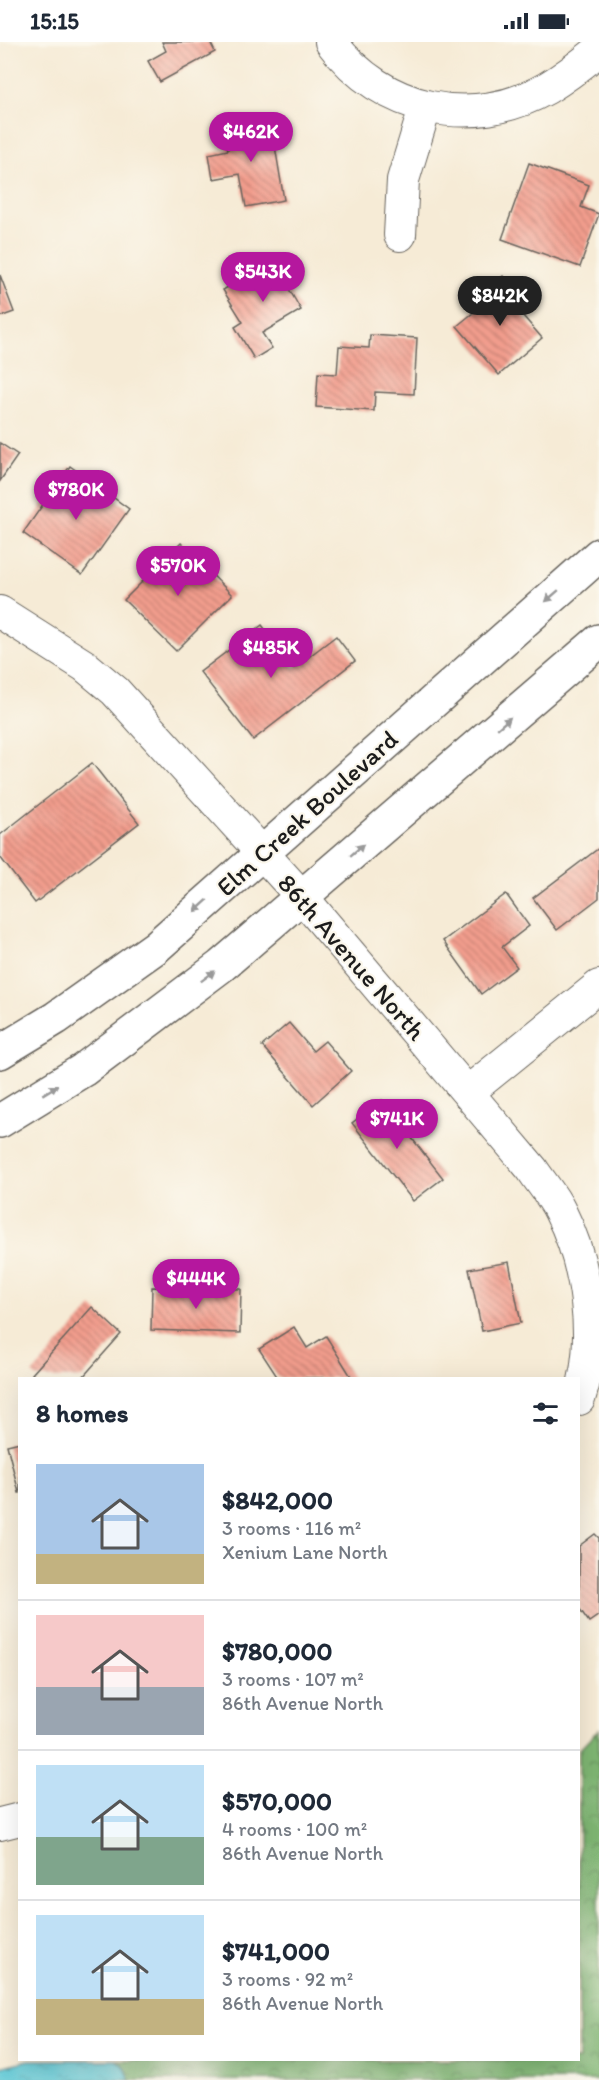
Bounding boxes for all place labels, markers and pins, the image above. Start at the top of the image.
pin: $462K [209,112,293,163]
pin: $543K [221,252,305,303]
pin: $842K [458,276,542,327]
pin: $780K [34,470,118,521]
pin: $570K [136,546,220,597]
pin: $485K [229,628,313,679]
pin: $741K [355,1099,439,1150]
pin: $444K [154,1259,238,1310]

